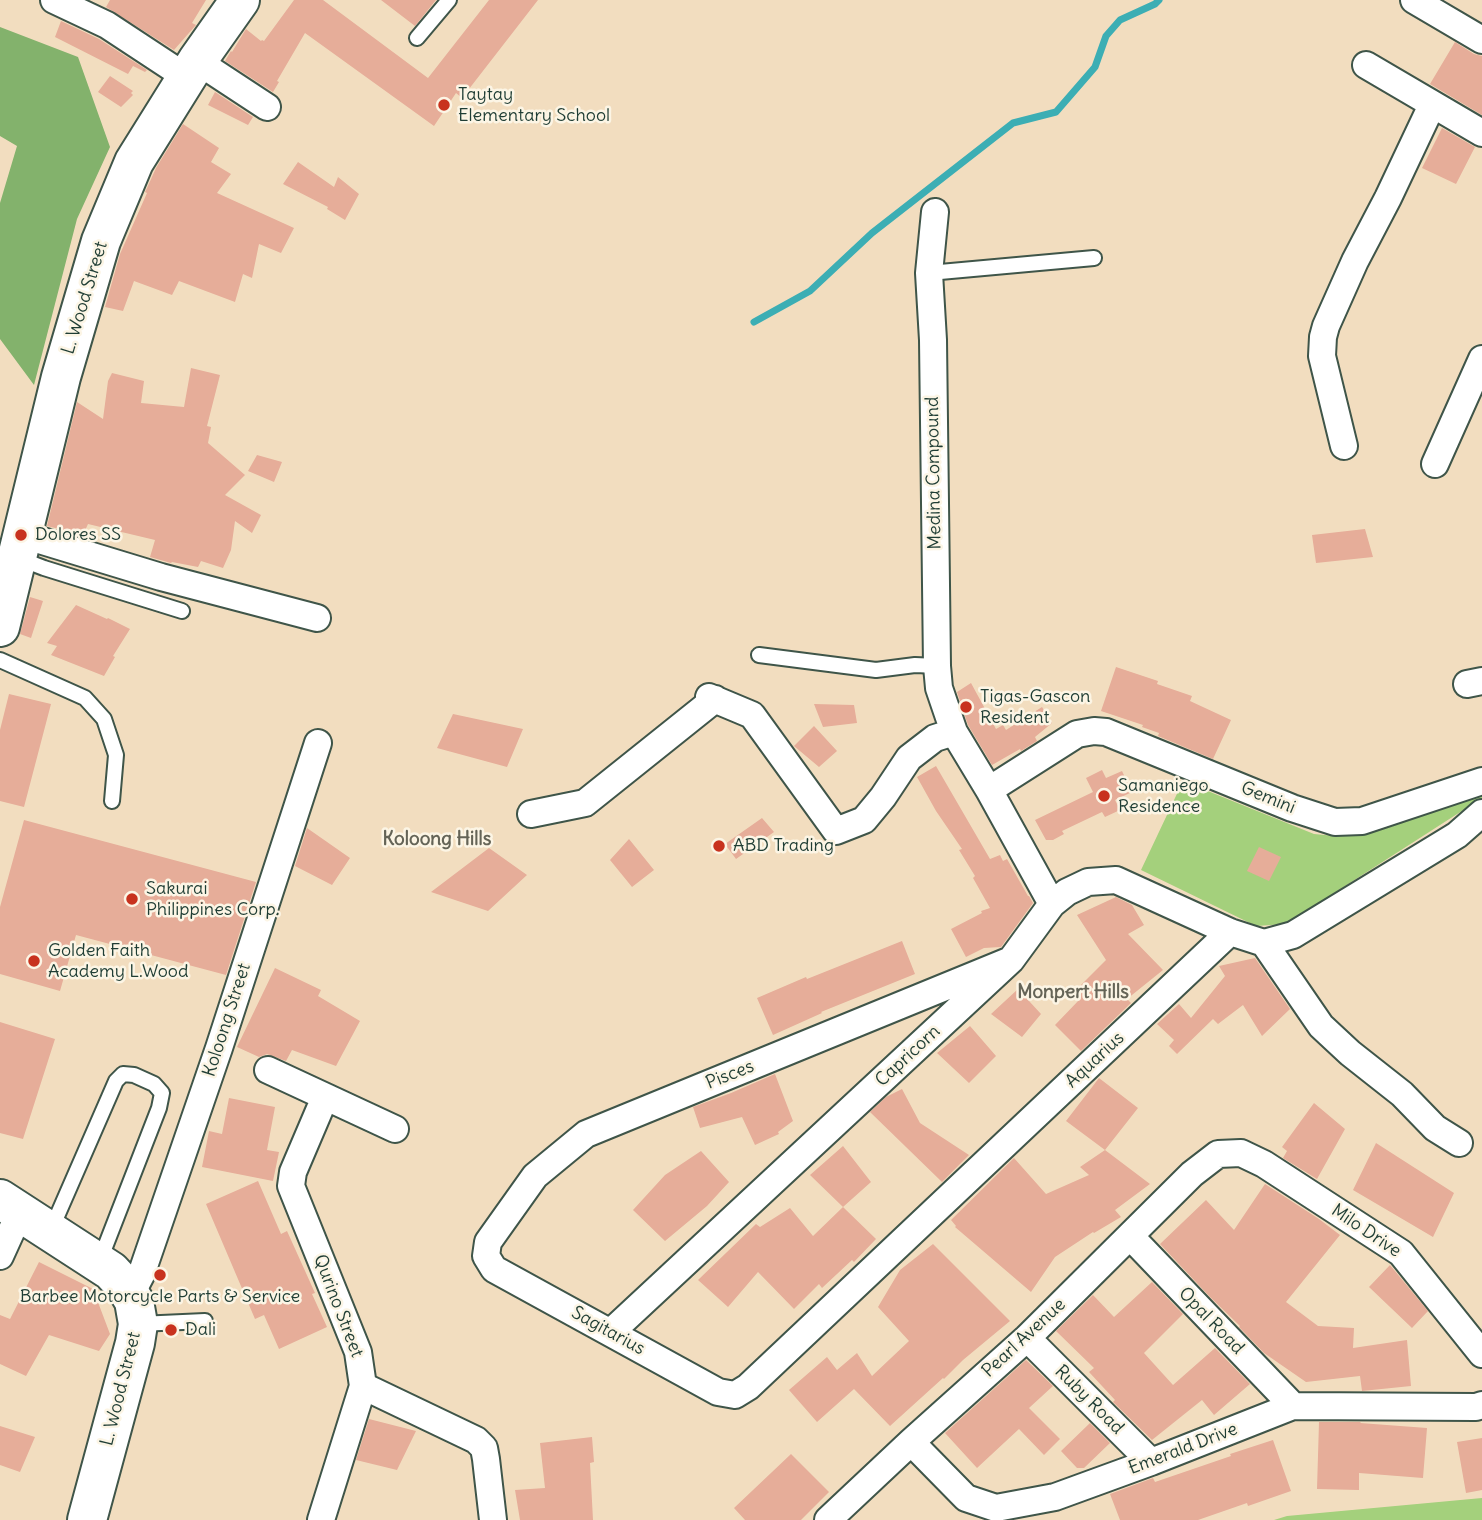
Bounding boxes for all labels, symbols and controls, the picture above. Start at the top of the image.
place label: Taytay Elementary School [458,84,610,126]
marker: Taytay Elementary School [436,97,452,113]
street label: L. Wood Street [58,239,112,357]
street label: Medina Compound [922,396,946,550]
place label: Dolores SS [35,524,121,546]
marker: Dolores SS [13,527,29,543]
place label: Tigas-Gascon Resident [980,686,1091,728]
marker: Tigas-Gascon Resident [958,699,974,715]
place label: Samaniego Residence [1118,775,1209,818]
street label: Gemini [1238,777,1298,819]
marker: Samaniego Residence [1096,788,1112,804]
district label: Koloong Hills [382,829,492,851]
place label: ABD Trading [733,835,834,857]
marker: ABD Trading [711,838,727,854]
place label: Sakurai Philippines Corp. [146,878,280,920]
marker: Sakurai Philippines Corp. [124,891,140,907]
place label: Golden Faith Academy L.Wood [48,940,189,982]
marker: Golden Faith Academy L.Wood [26,953,42,969]
street label: Koloong Street [198,961,256,1079]
district label: Monpert Hills [1017,982,1129,1004]
street label: Capricorn [871,1021,945,1091]
street label: Aquarius [1061,1027,1129,1093]
street label: Pisces [703,1056,757,1094]
street label: Milo Drive [1327,1200,1405,1262]
street label: Qurino Street [309,1252,367,1360]
marker: Barbee Motorcycle Parts & Service [152,1267,168,1283]
street label: Opal Road [1174,1283,1248,1359]
place label: Barbee Motorcycle Parts & Service [20,1286,300,1308]
street label: Pearl Avenue [978,1294,1070,1382]
street label: Sagitarius [567,1302,649,1360]
place label: Dali [185,1319,216,1341]
marker: Dali [163,1322,179,1338]
street label: L. Wood Street [96,1330,146,1448]
street label: Ruby Road [1050,1361,1128,1439]
street label: Emerald Drive [1126,1418,1240,1480]

